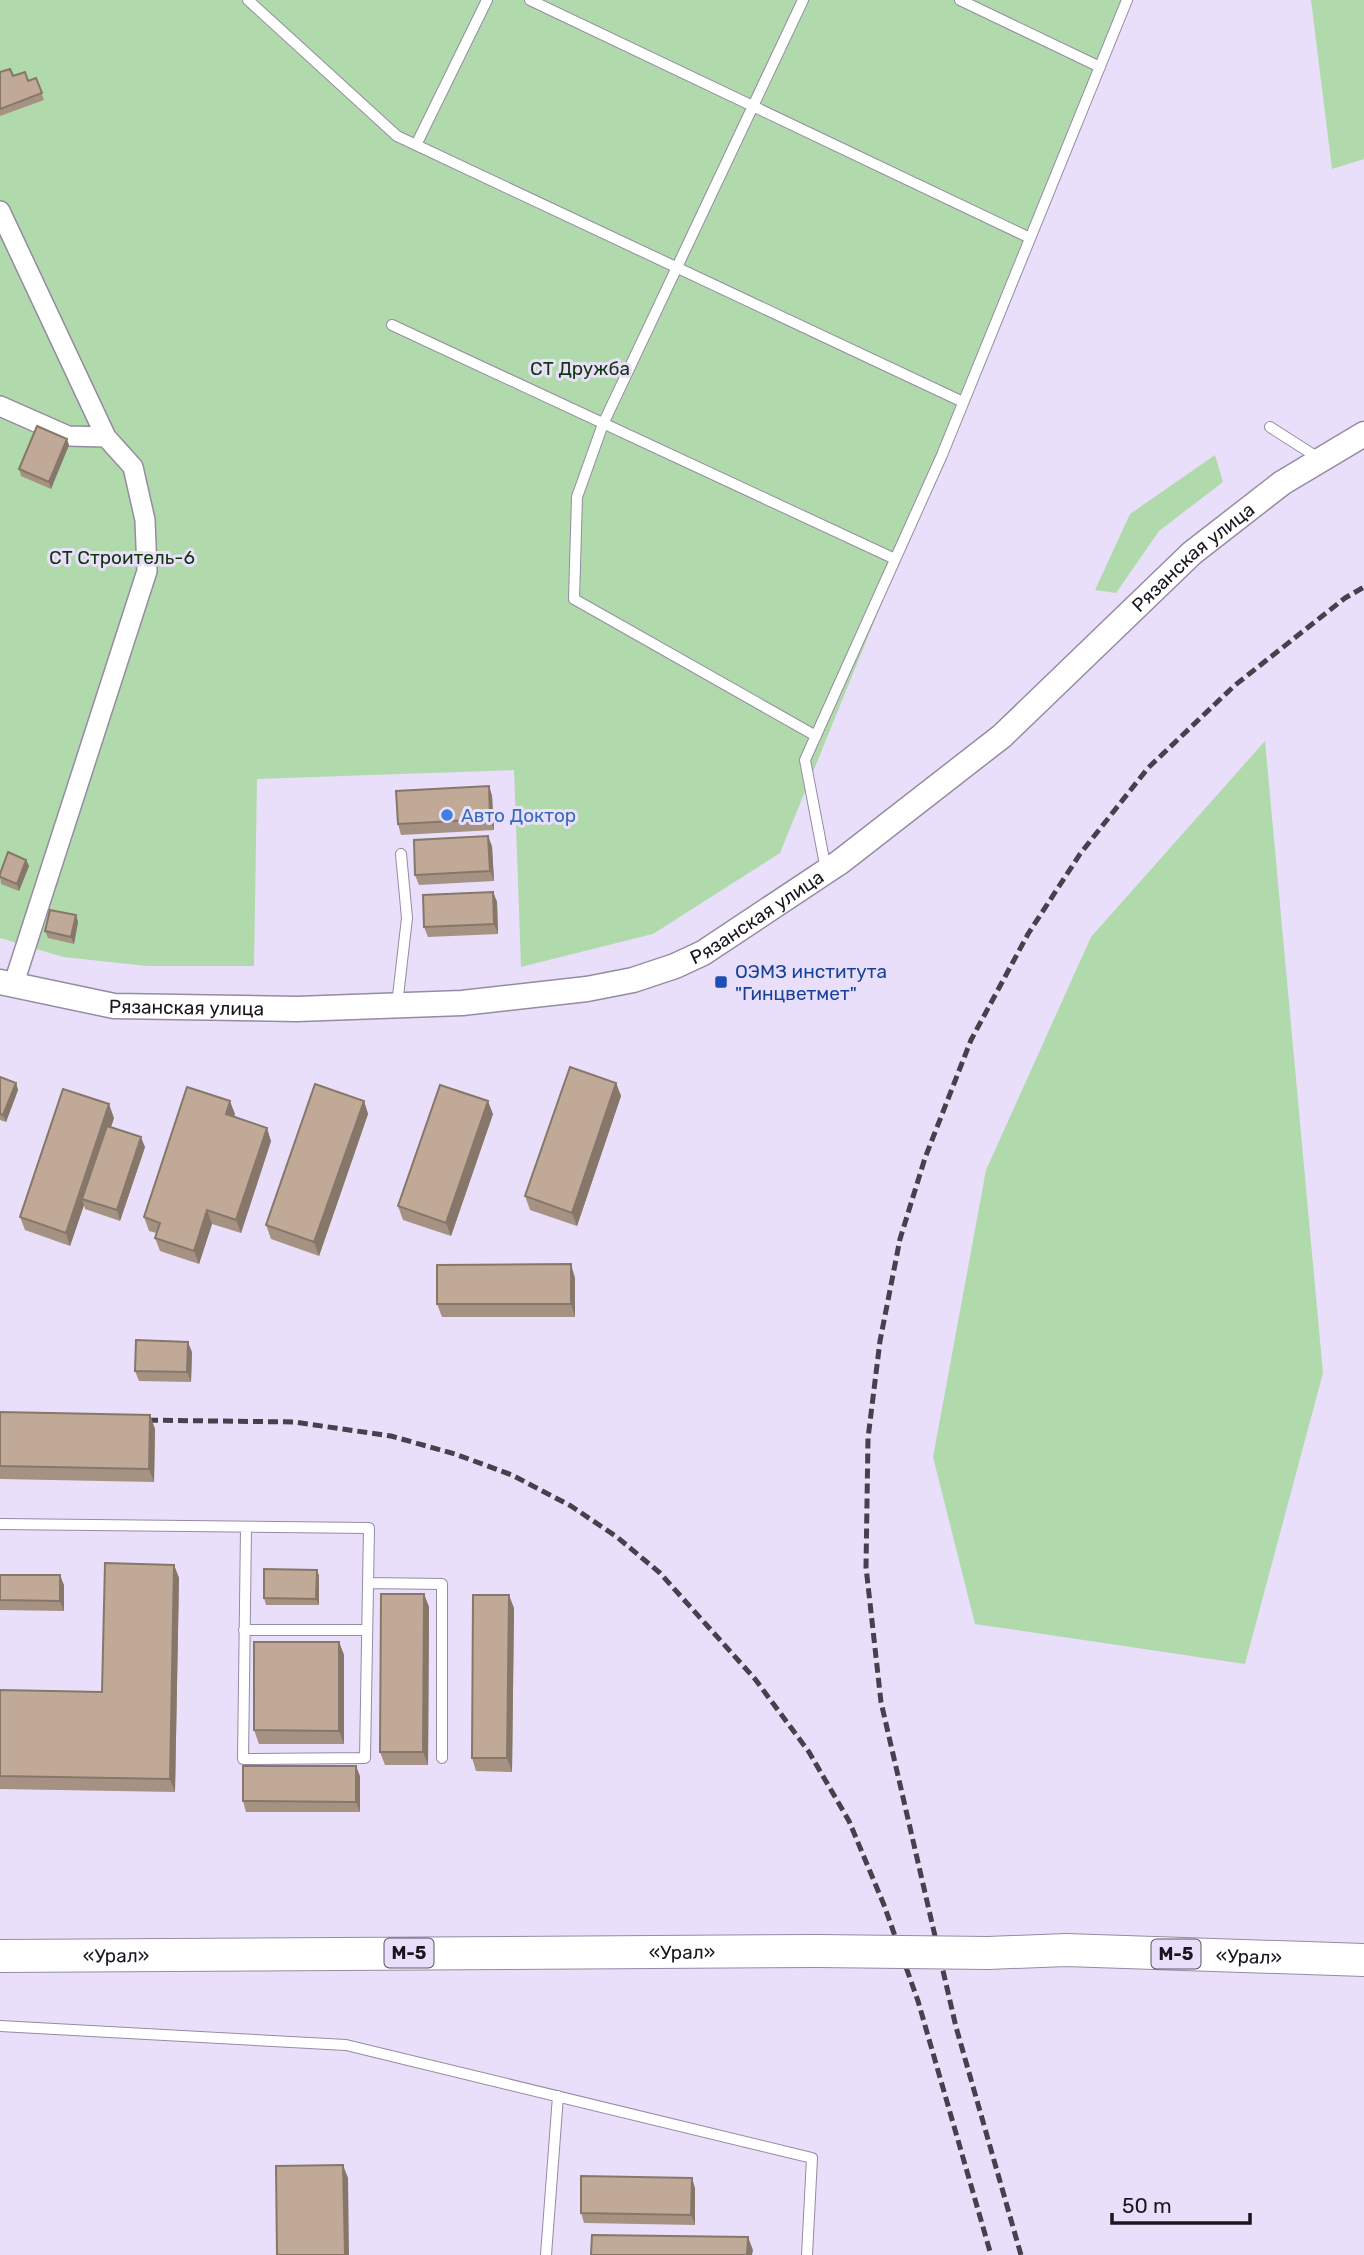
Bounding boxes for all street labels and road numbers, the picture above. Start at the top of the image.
street label: Рязанская улица [1127,497,1259,616]
street label: Рязанская улица [686,865,828,969]
street label: Рязанская улица [109,994,264,1020]
road number: М-5 [384,1938,434,1968]
street label: «Урал» [649,1940,715,1964]
road number: М-5 [1152,1940,1200,1968]
street label: «Урал» [83,1944,149,1967]
street label: «Урал» [1215,1944,1282,1969]

